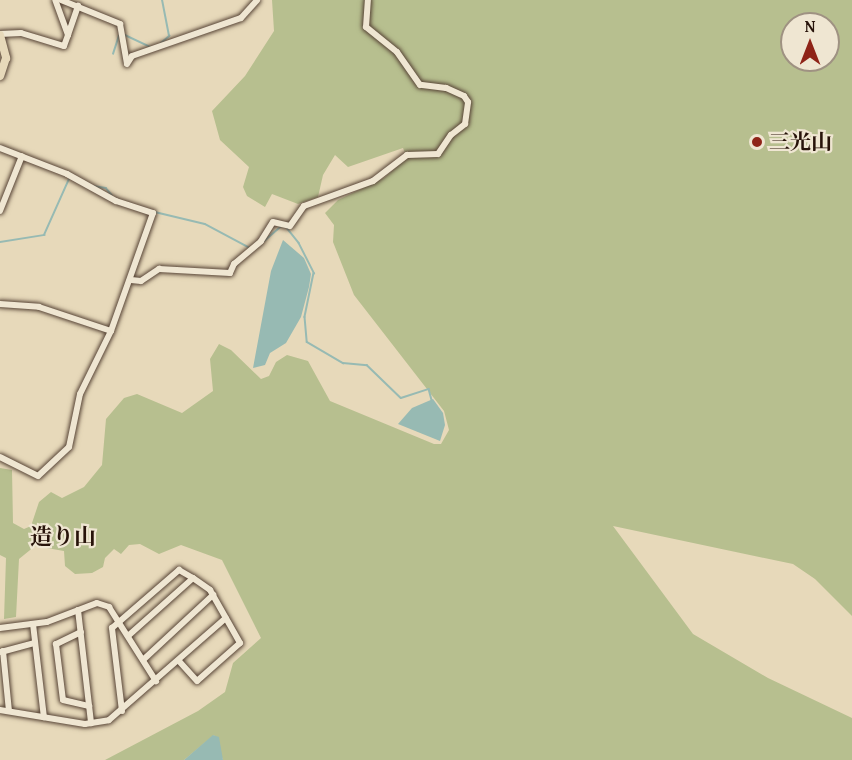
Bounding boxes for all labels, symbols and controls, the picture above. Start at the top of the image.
north arrow [780,12,840,72]
text: N [805,14,815,38]
place label: 三光山 [769,129,832,155]
marker: 三光山 [750,135,764,149]
district label: 造り山 [30,524,96,550]

